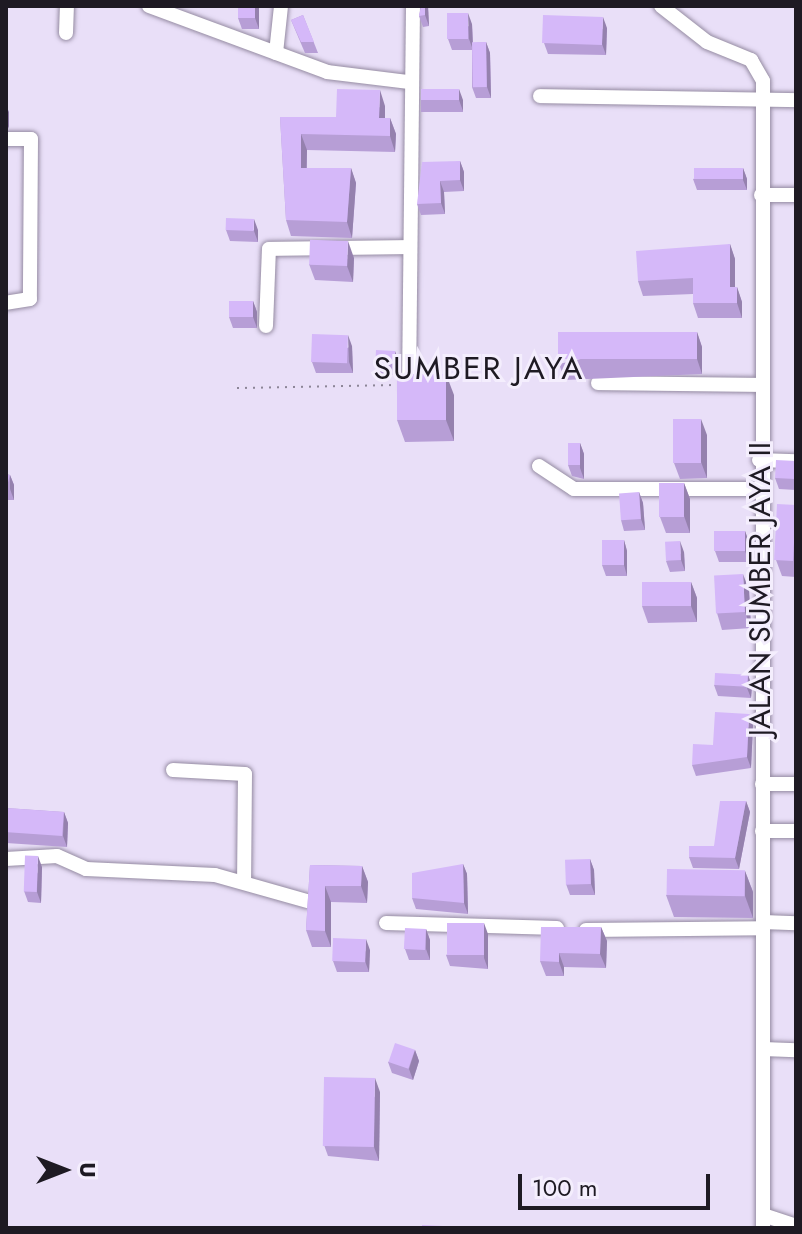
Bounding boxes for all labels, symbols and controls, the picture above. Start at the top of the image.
district label: SUMBER JAYA [374,349,584,387]
street label: JALAN SUMBER JAYA II [742,442,778,736]
north arrow [24,1130,104,1210]
scale bar [522,1158,714,1208]
text: U [72,1162,104,1178]
text: 100 m [532,1170,598,1205]

